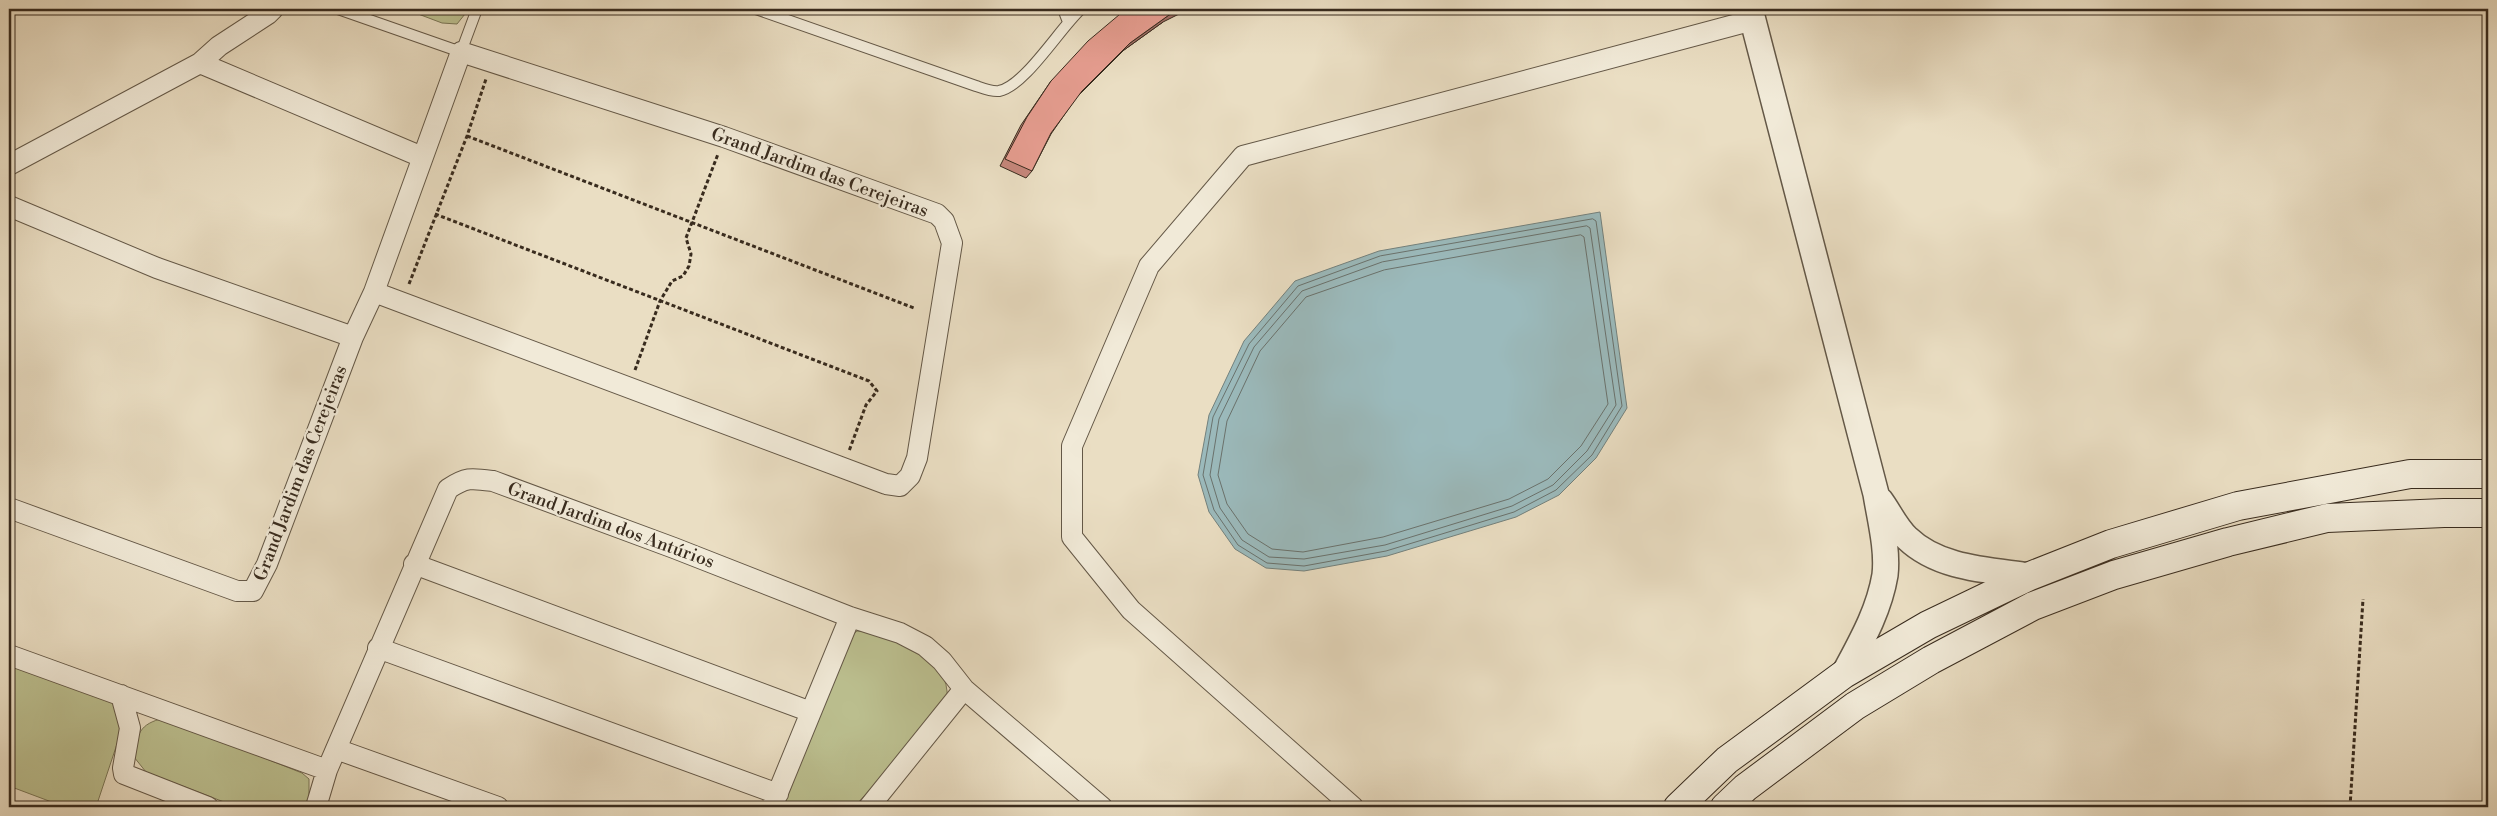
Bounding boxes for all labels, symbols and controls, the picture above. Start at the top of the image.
street label: Grand Jardim das Cerejeiras [708,122,932,223]
street label: Grand Jardim das Cerejeiras [249,362,352,584]
street label: Grand Jardim dos Antúrios [504,477,718,574]

